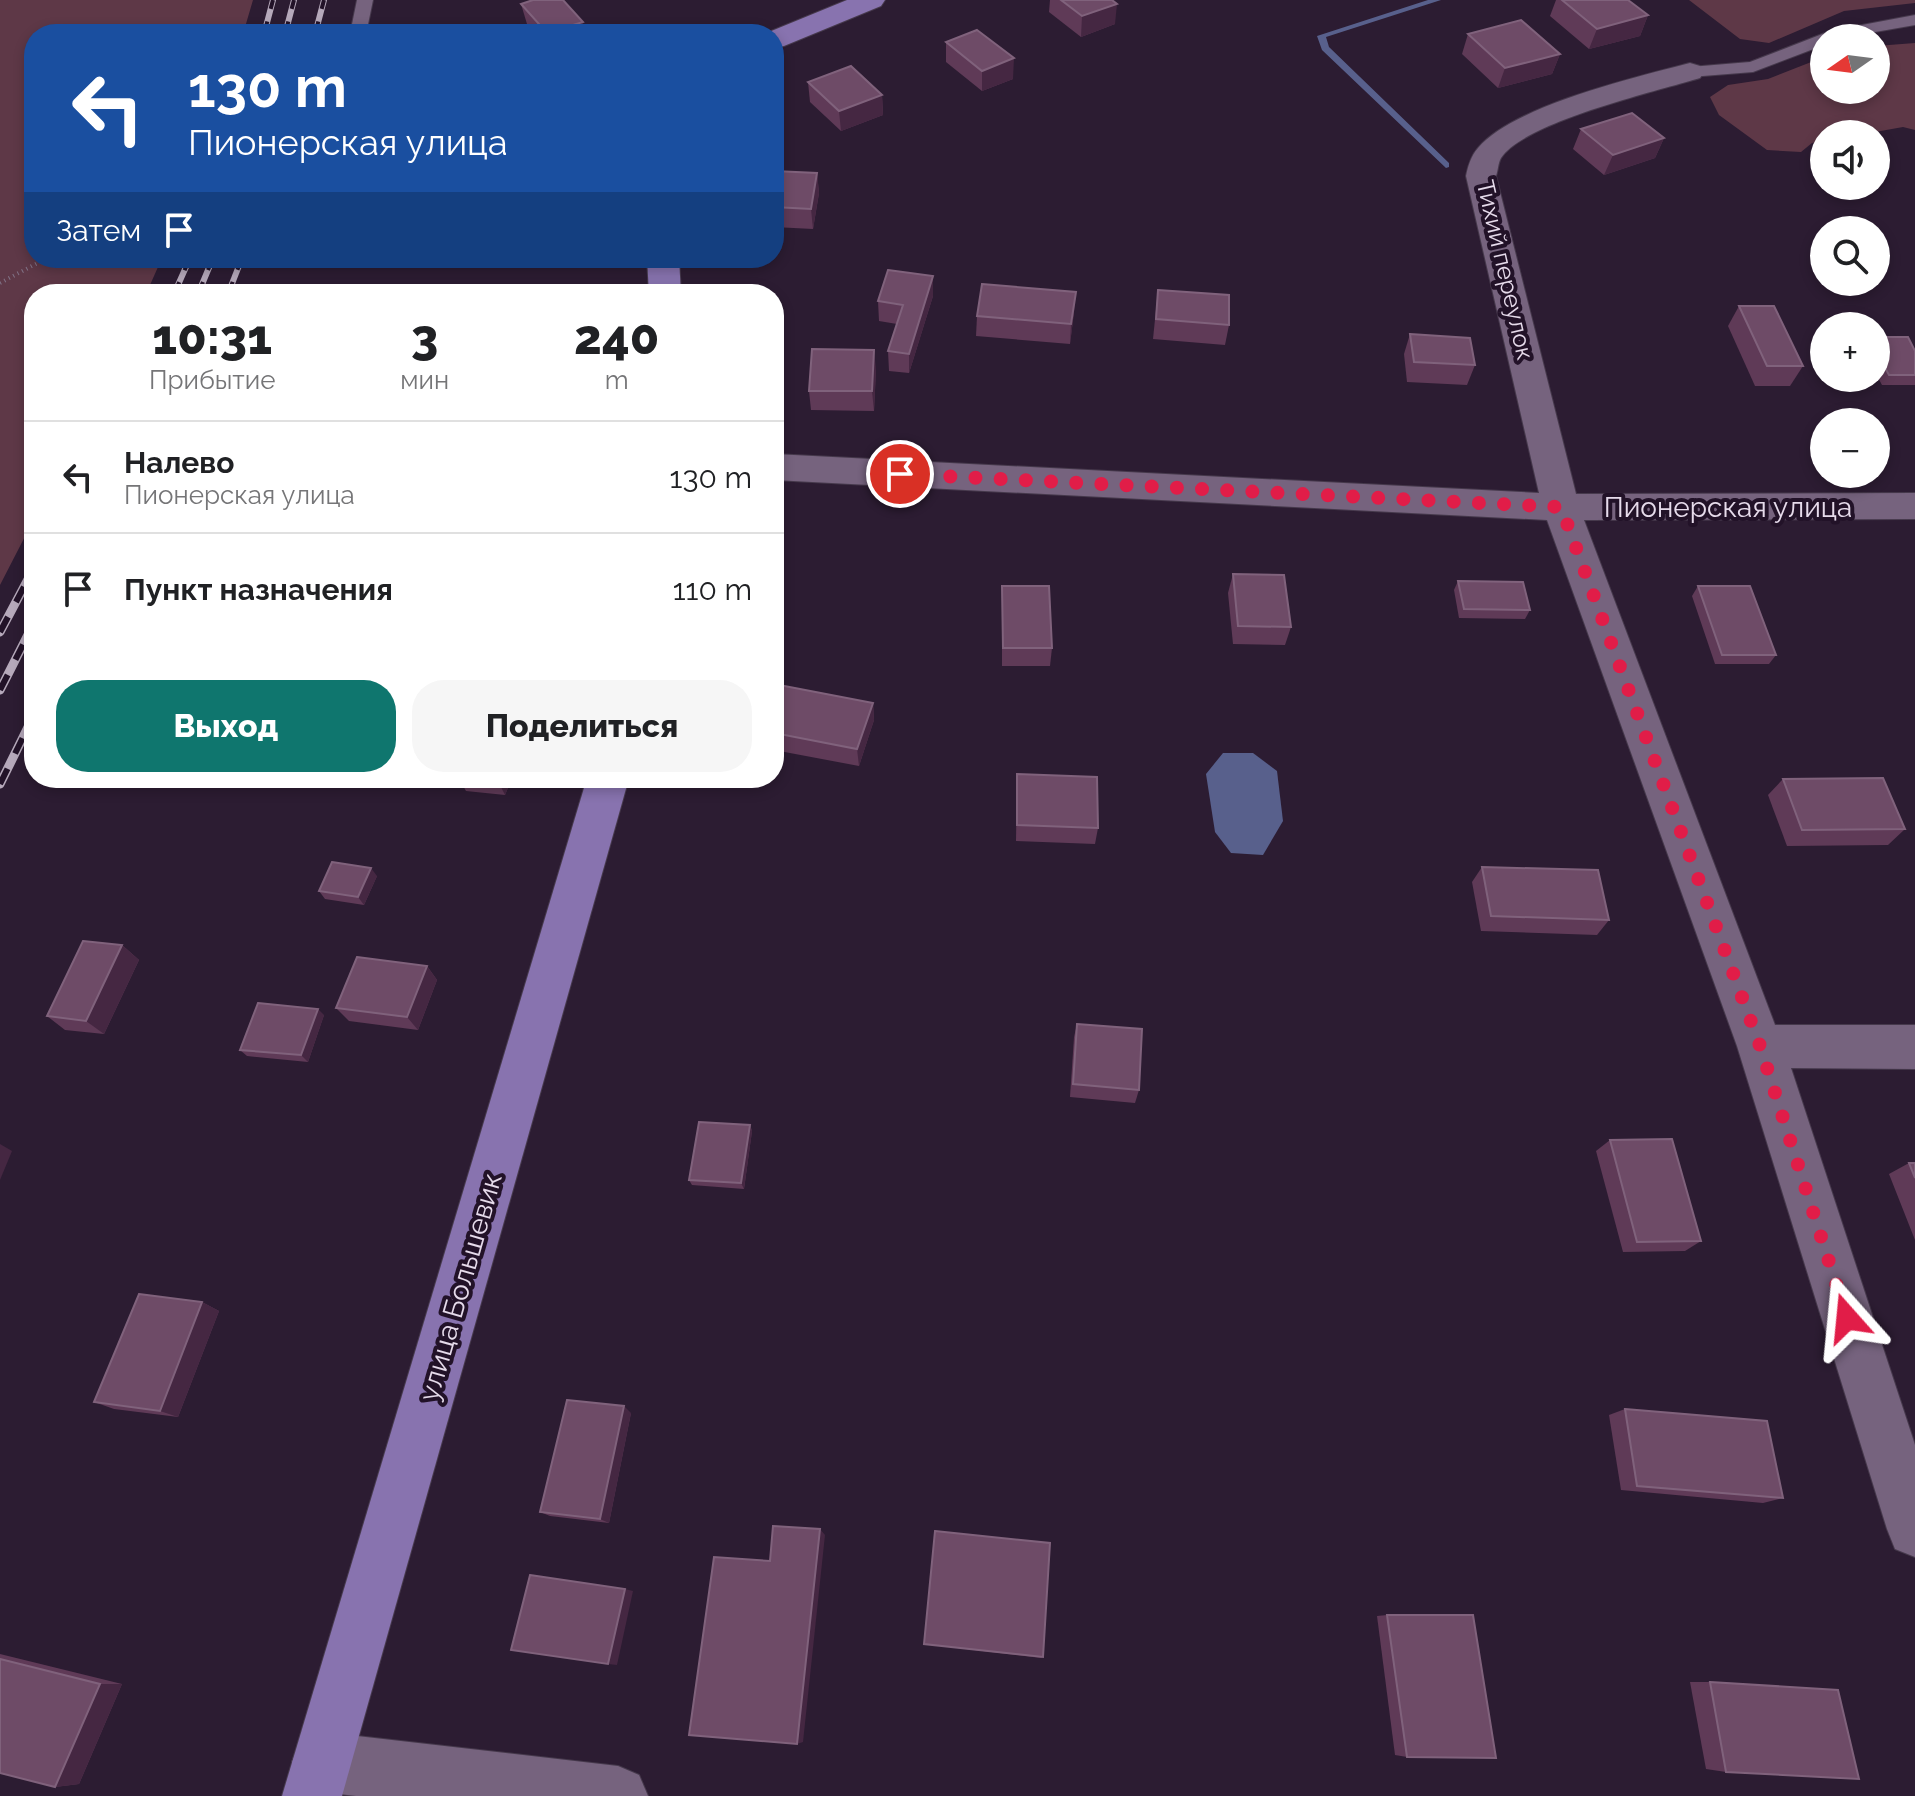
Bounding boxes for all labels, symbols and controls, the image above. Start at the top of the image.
north arrow [1810,24,1890,104]
map controls [1810,24,1890,488]
text: 130 m [188,54,347,120]
icon: left [56,56,160,160]
button: sound [1810,120,1890,200]
text: Пионерская улица [188,121,508,163]
street label: Тихий переулок [1471,177,1540,362]
icon: arrive [157,208,201,252]
text: Затем [56,213,141,248]
button: search [1810,216,1890,296]
text: 10:31 [152,309,272,365]
text: 3 [411,309,438,365]
text: 240 [574,309,659,365]
button: + [1810,312,1890,392]
text: Прибытие [149,365,275,395]
text: мин [400,365,449,395]
text: m [605,365,629,395]
button: − [1810,408,1890,488]
pin [866,440,934,508]
text: Налево [124,445,234,480]
icon: arrive [878,452,922,496]
icon: left [56,455,100,499]
text: 130 m [670,460,752,495]
text: Пионерская улица [124,480,355,510]
street label: Пионерская улица [1604,491,1852,524]
icon: arrive [56,567,100,611]
text: Пункт назначения [124,572,393,607]
text: 110 m [673,572,752,607]
button: Выход [56,680,396,772]
button: Поделиться [412,680,752,772]
street label: улица Большевик [412,1169,509,1405]
position arrow [1805,1276,1889,1360]

